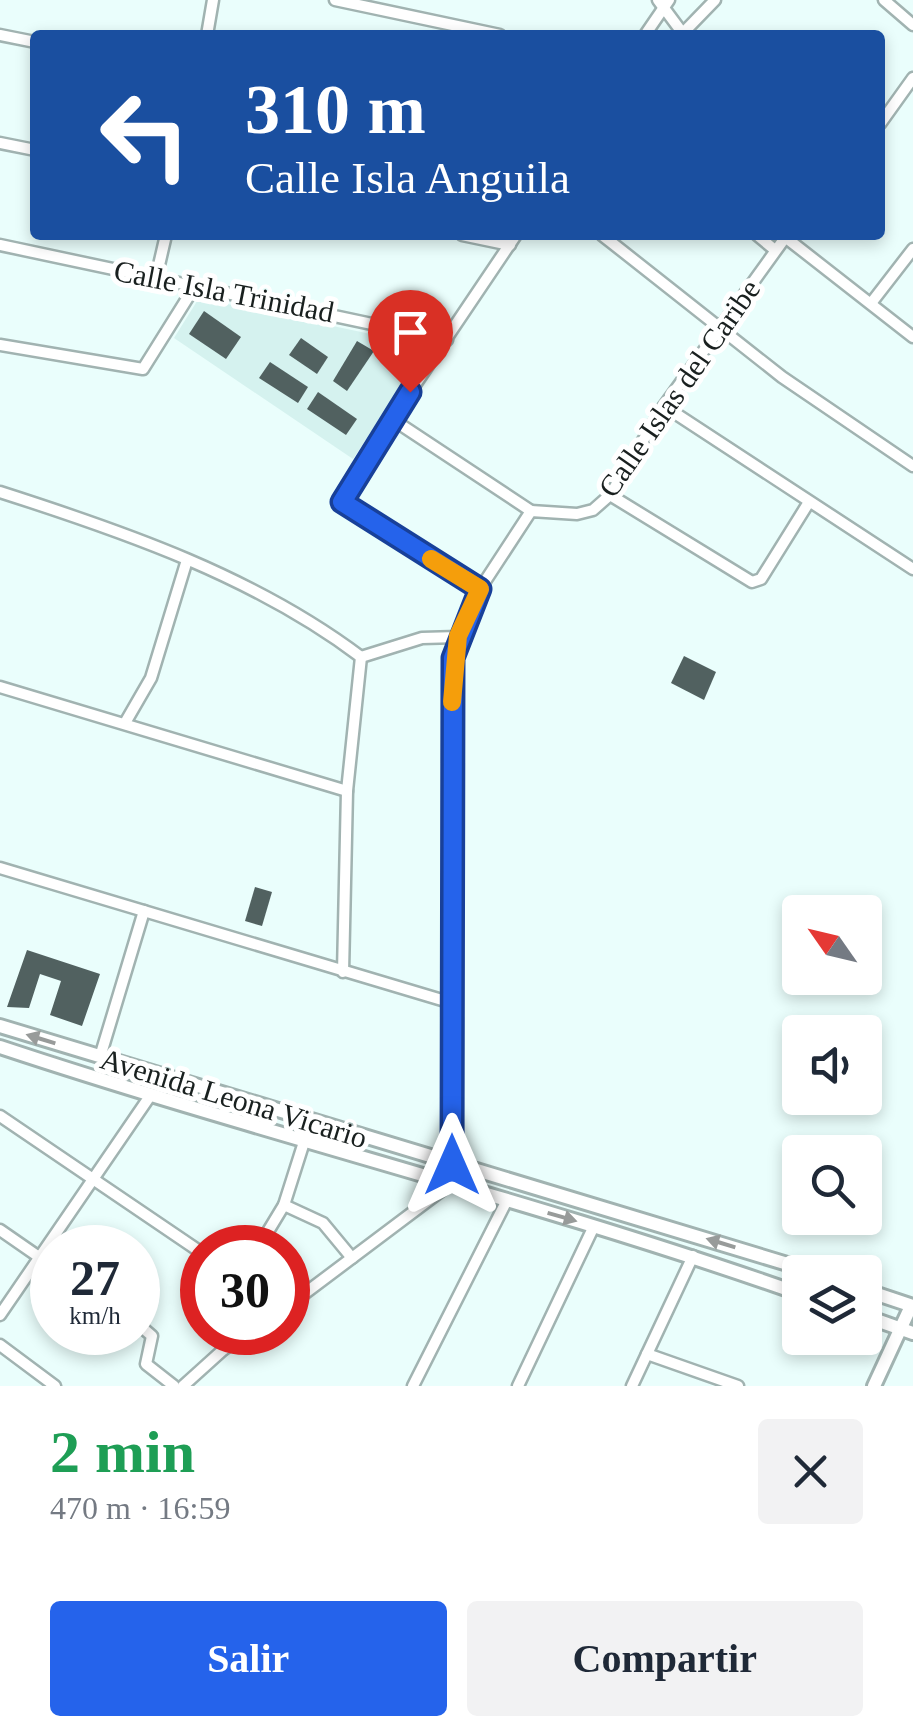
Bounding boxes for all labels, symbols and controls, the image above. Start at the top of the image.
icon: left [80,70,210,200]
text: 310 m [245,71,426,148]
text: Calle Isla Anguila [245,153,570,203]
street label: Calle Isla Trinidad [111,253,337,329]
street label: Calle Islas del Caribe [592,273,766,503]
pin [368,290,453,393]
icon: arrive [383,305,438,360]
north arrow [782,895,882,995]
map controls [782,895,882,1355]
button: sound [782,1015,882,1115]
one-way arrow [25,1031,56,1046]
street label: Avenida Leona Vicario [97,1042,371,1154]
position arrow [400,1113,504,1217]
button: search [782,1135,882,1235]
one-way arrow [547,1210,578,1226]
speed limit sign: 30 [180,1225,310,1355]
one-way arrow [705,1235,735,1250]
text: 27 [70,1250,120,1306]
button: layers [782,1255,882,1355]
text: km/h [69,1302,121,1329]
text: 2 min [50,1419,195,1485]
button: close [758,1419,863,1524]
text: 470 m · 16:59 [50,1490,230,1526]
button: Salir [50,1601,447,1716]
button: Compartir [467,1601,863,1716]

